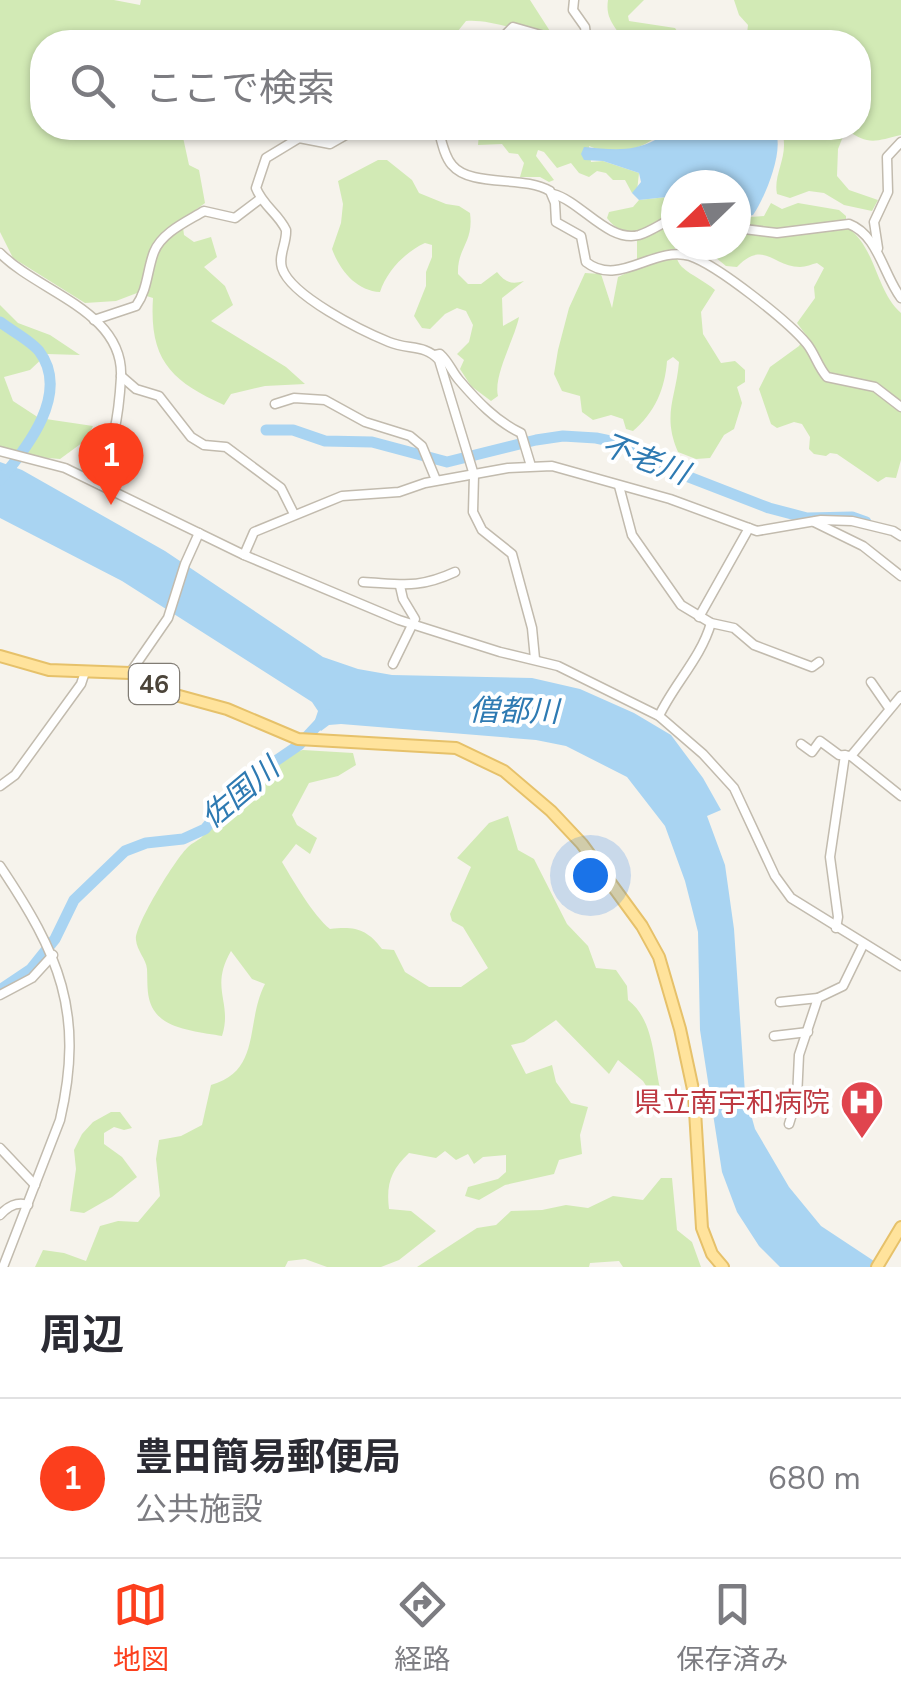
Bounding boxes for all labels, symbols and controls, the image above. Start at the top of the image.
search box [30,30,871,140]
icon: search [65,58,120,113]
text: ここで検索 [145,63,335,114]
north arrow [661,170,751,260]
pin: 1 [78,422,144,505]
water label: 不老川 [595,424,697,496]
road number: 46 [129,664,179,704]
water label: 僧都川 [469,690,562,733]
water label: 佐国川 [193,747,290,838]
your location [565,850,616,901]
hospital icon: 県立南宇和病院 [839,1079,885,1140]
place label: 県立南宇和病院 [634,1084,830,1122]
text: 周辺 [40,1307,124,1364]
text: 豊田簡易郵便局 [135,1432,401,1483]
text: 1 [63,1457,82,1500]
text: 680 m [768,1457,861,1500]
text: 公共施設 [135,1488,263,1531]
tab: 地図 [113,1577,169,1679]
tab: 経路 [394,1577,450,1679]
tab: 保存済み [676,1577,788,1679]

